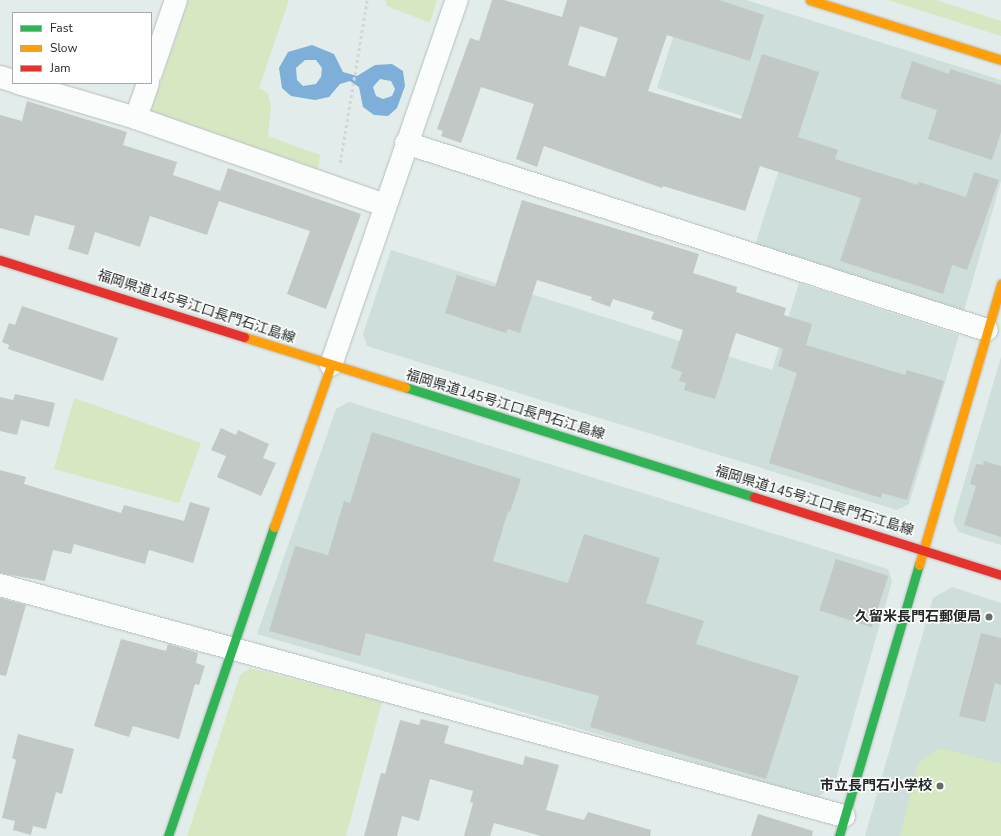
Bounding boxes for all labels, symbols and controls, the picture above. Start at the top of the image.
legend [12,12,152,84]
text: Fast [50,20,73,36]
text: Slow [50,40,78,56]
text: Jam [50,60,71,76]
street label: 福岡県道145号江口長門石江島線 [95,267,297,347]
street label: 福岡県道145号江口長門石江島線 [403,367,607,443]
street label: 福岡県道145号江口長門石江島線 [712,463,916,539]
place label: 久留米長門石郵便局 [855,609,981,625]
marker: 久留米長門石郵便局 [984,612,994,622]
place label: 市立長門石小学校 [820,778,932,794]
marker: 市立長門石小学校 [935,781,945,791]

